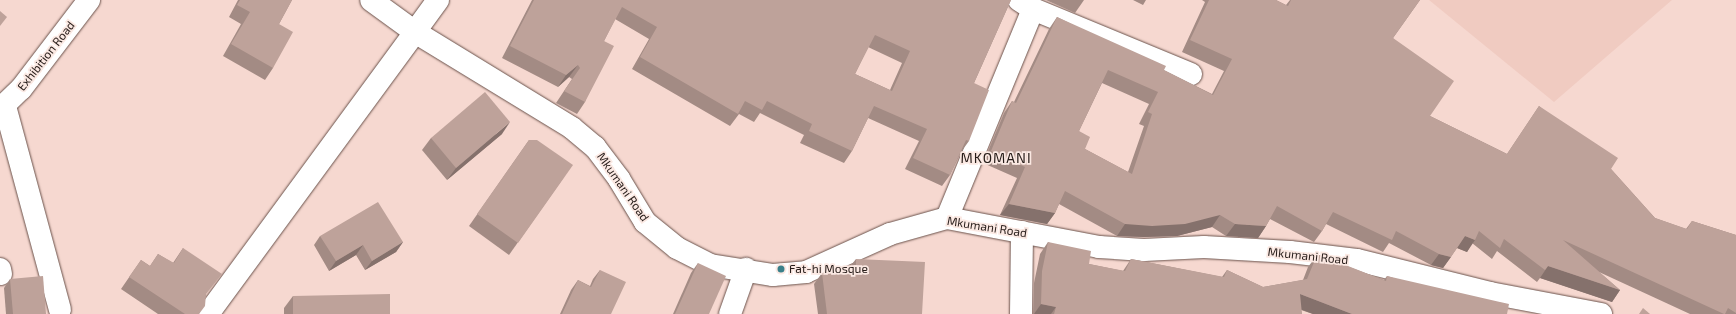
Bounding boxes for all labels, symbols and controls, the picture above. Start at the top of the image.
street label: Exhibition Road [14,18,78,94]
street label: Mkumani Road [594,150,652,224]
district label: MKOMANI [960,150,1032,166]
street label: Mkumani Road [946,214,1028,240]
street label: Mkumani Road [1267,245,1349,267]
place label: Fat-hi Mosque [789,262,868,276]
marker: Fat-hi Mosque [776,264,786,274]

